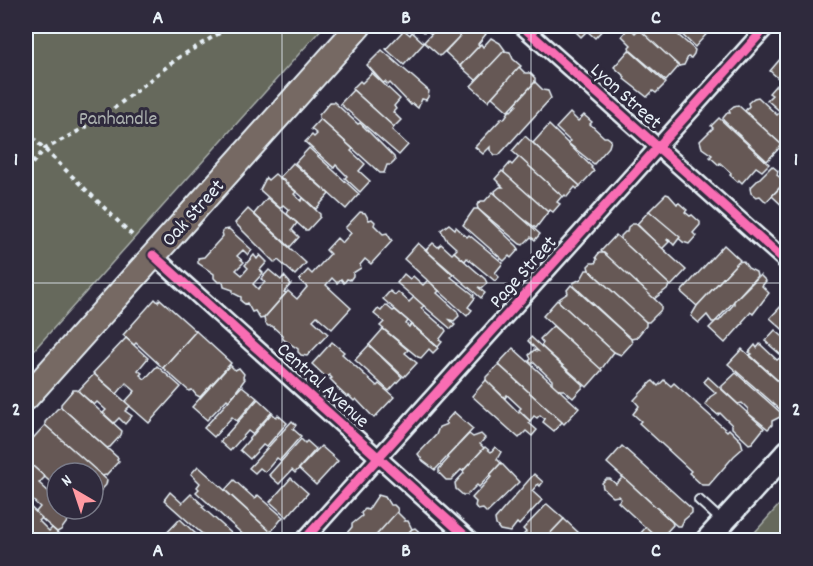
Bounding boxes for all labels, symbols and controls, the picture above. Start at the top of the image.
text: A [153,5,164,33]
text: B [401,5,411,33]
text: C [651,5,661,33]
street label: Lyon Street [583,58,667,137]
park label: Panhandle [79,106,157,134]
text: 1 [14,147,18,175]
text: 1 [794,147,798,175]
street label: Oak Street [156,174,232,254]
street label: Page Street [484,230,564,316]
street label: Central Avenue [269,337,375,436]
text: 2 [12,397,20,425]
text: 2 [792,397,800,425]
north arrow [45,461,105,521]
text: N [57,470,78,493]
text: A [153,538,164,566]
text: B [401,538,411,566]
text: C [651,538,661,566]

